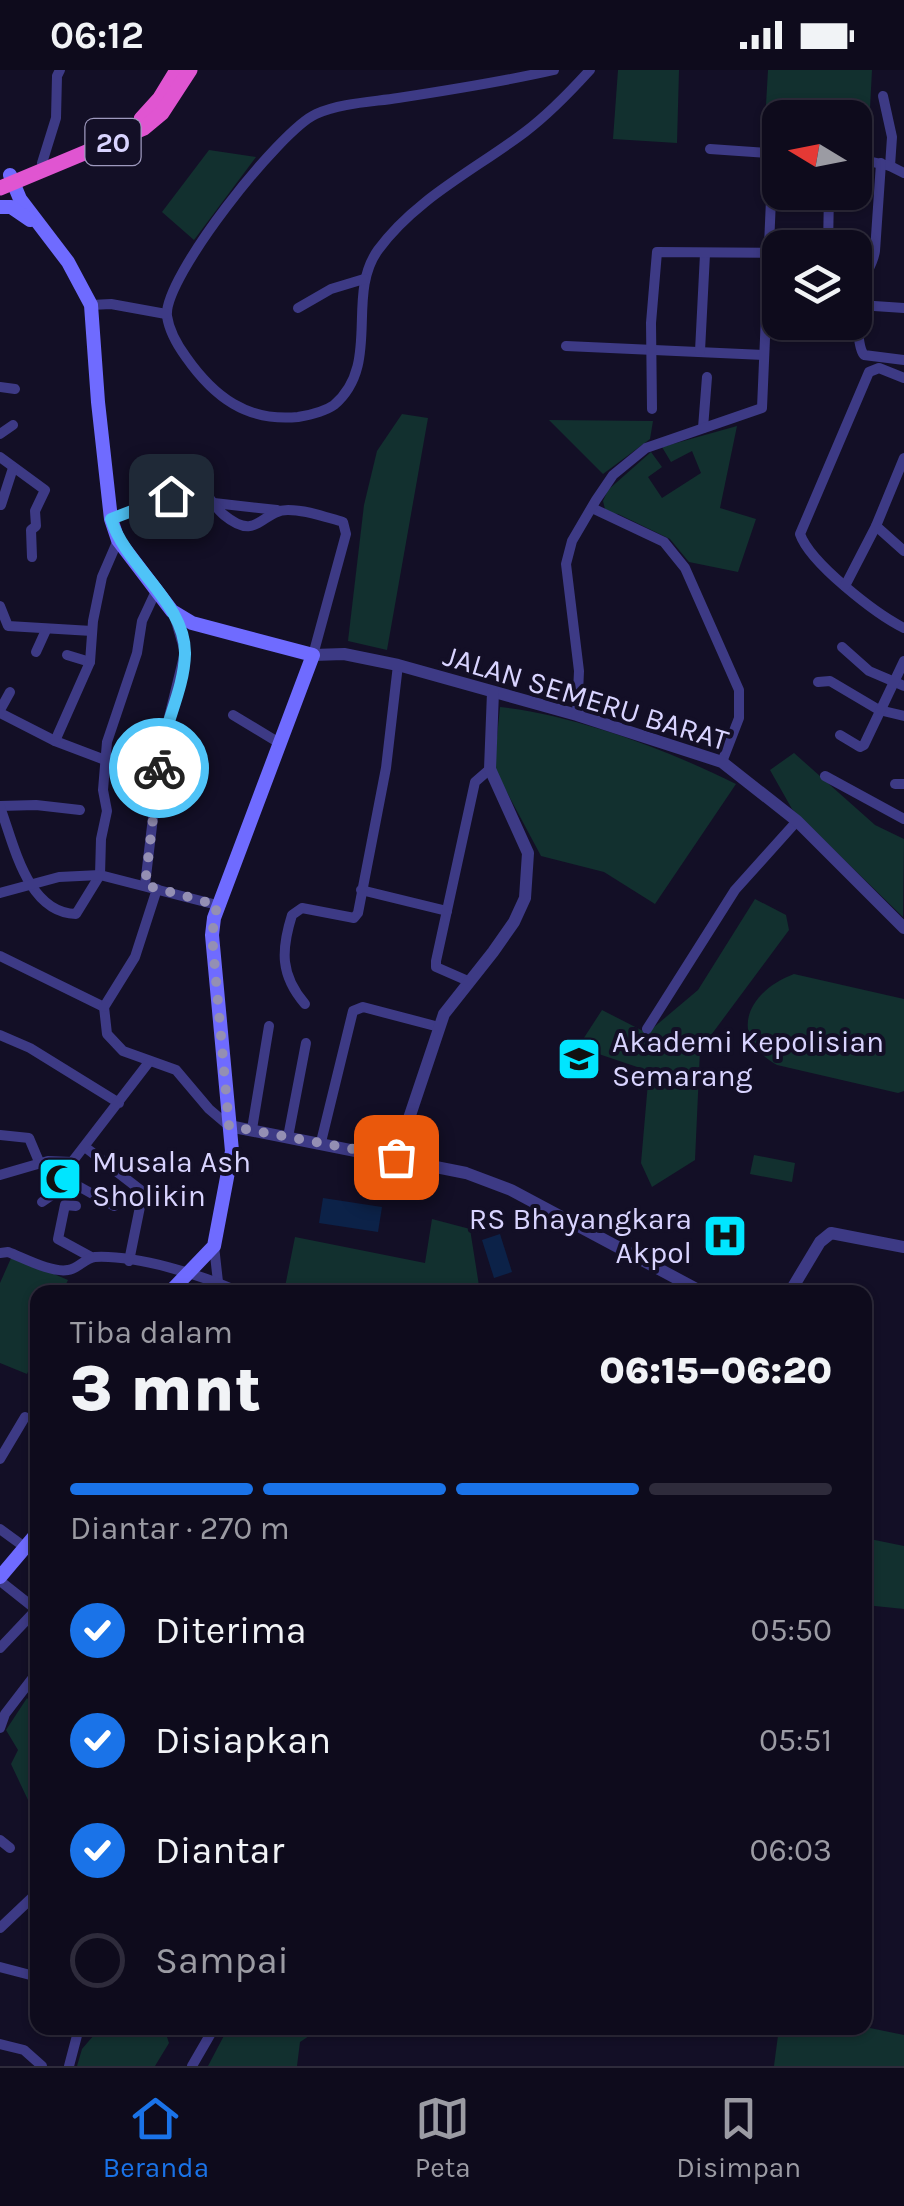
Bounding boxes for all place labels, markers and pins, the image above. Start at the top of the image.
pin [129,454,214,539]
place label: Akademi Kepolisian Semarang [612,1024,884,1094]
school or university icon: Akademi Kepolisian Semarang [556,1036,602,1082]
pin [354,1115,439,1200]
place label: Musala Ash Sholikin [92,1144,251,1214]
mosque icon: Musala Ash Sholikin [37,1156,83,1202]
place label: RS Bhayangkara Akpol [469,1201,692,1271]
hospital icon: RS Bhayangkara Akpol [702,1213,748,1259]

